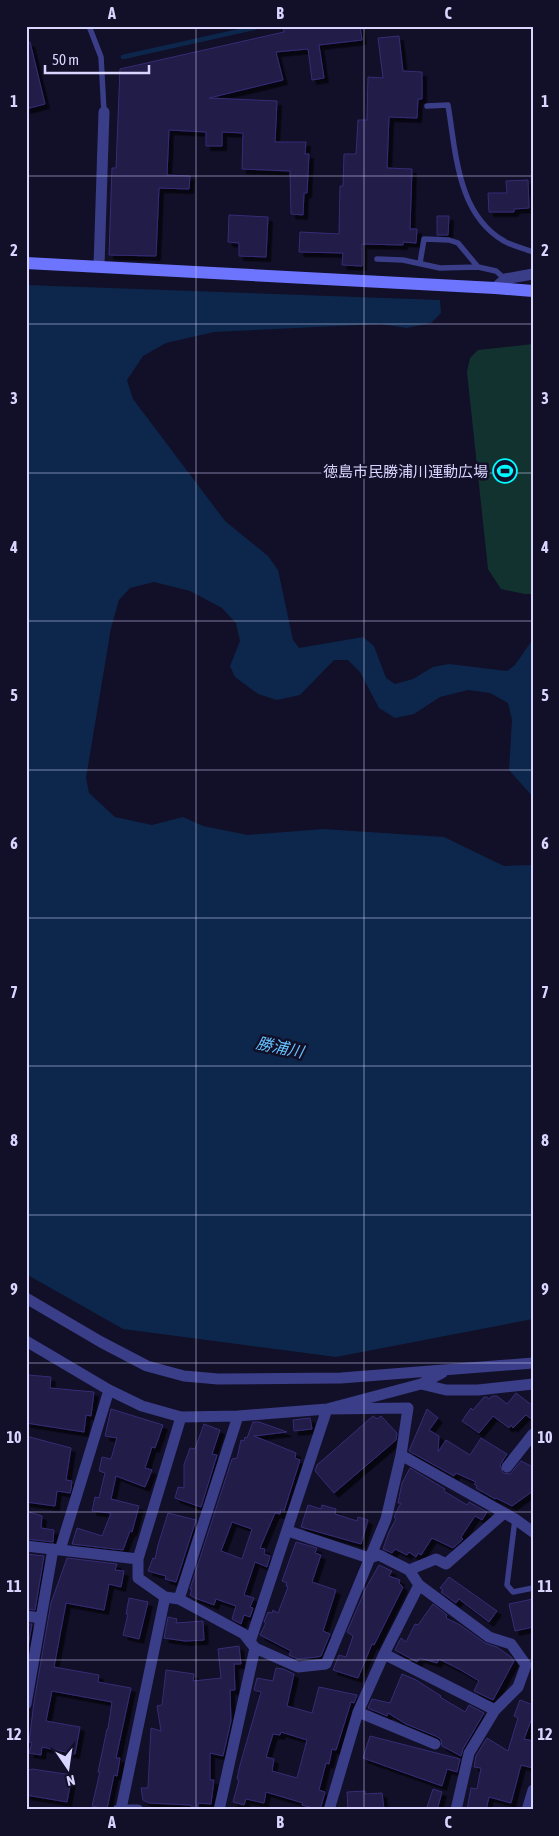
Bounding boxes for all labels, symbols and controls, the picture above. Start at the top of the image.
text: A [107,4,116,22]
text: B [276,4,284,22]
text: C [444,4,452,22]
scale bar [45,42,149,74]
text: 50 m [52,51,79,68]
text: 1 [10,92,18,110]
text: 1 [541,92,549,110]
text: 2 [10,241,18,259]
text: 2 [541,241,549,259]
text: 3 [10,389,18,407]
text: 3 [541,389,549,407]
sports icon: 徳島市民勝浦川運動広場 [492,458,518,484]
place label: 徳島市民勝浦川運動広場 [323,463,488,480]
text: 4 [9,538,18,556]
text: 4 [540,538,549,556]
text: 5 [10,686,18,704]
text: 5 [541,686,549,704]
text: 6 [10,834,18,852]
text: 6 [541,834,549,852]
text: 7 [10,983,18,1001]
text: 7 [541,983,549,1001]
water label: 勝浦川 [255,1033,307,1061]
text: 8 [10,1131,18,1149]
text: 8 [541,1131,549,1149]
text: 9 [10,1280,18,1298]
text: 9 [541,1280,549,1298]
text: 10 [6,1428,22,1446]
text: 10 [537,1428,553,1446]
text: 11 [6,1577,22,1595]
text: 11 [537,1577,553,1595]
text: 12 [6,1725,22,1743]
text: 12 [537,1725,553,1743]
north arrow [42,1744,92,1794]
text: N [65,1772,77,1789]
text: A [107,1813,116,1831]
text: B [276,1813,284,1831]
text: C [444,1813,452,1831]

